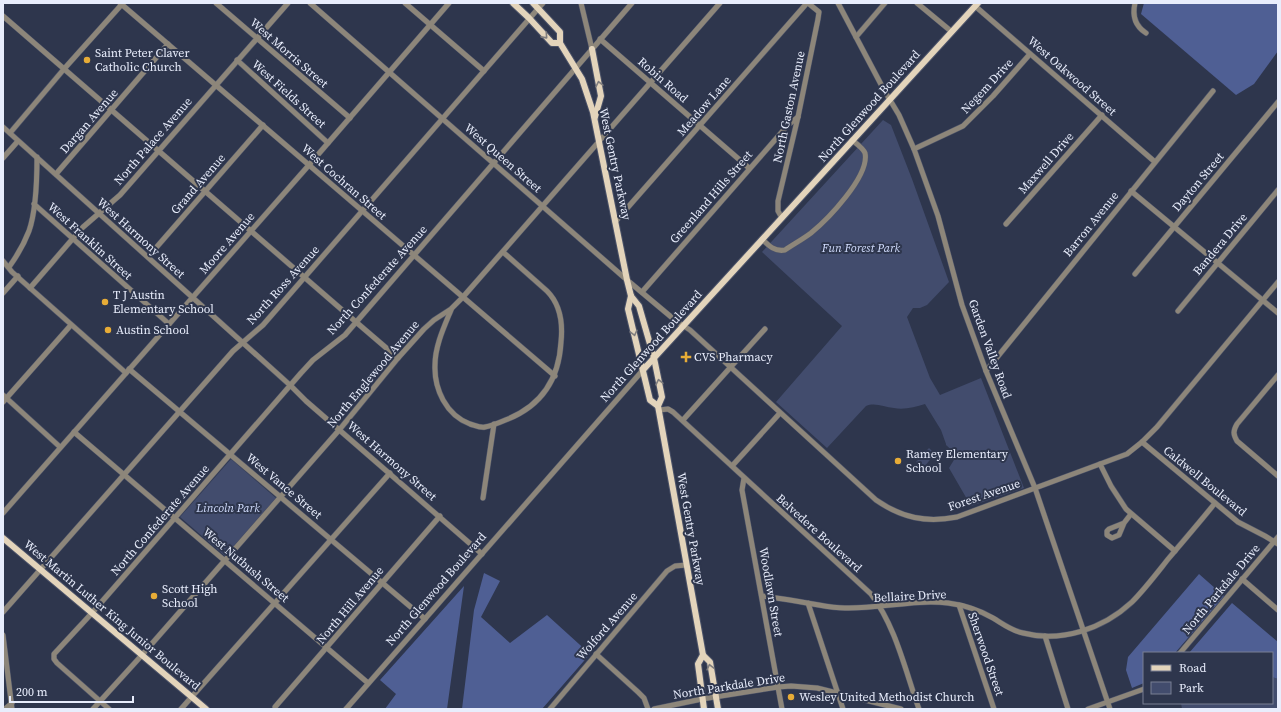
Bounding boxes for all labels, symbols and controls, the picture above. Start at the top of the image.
street label: West Morris Street [247,15,332,91]
one-way arrow [541,31,548,39]
street label: West Oakwood Street [1024,33,1120,119]
place label: Saint Peter Claver Catholic Church [95,45,190,75]
street label: North Glenwood Boulevard [814,47,924,165]
street label: North Gaston Avenue [769,50,809,164]
street label: Robin Road [634,54,692,106]
marker: Saint Peter Claver Catholic Church [82,55,92,65]
street label: Negem Drive [957,55,1017,117]
street label: West Fields Street [249,56,330,132]
street label: Meadow Lane [673,73,735,139]
one-way arrow [595,81,603,87]
street label: Dargan Avenue [56,85,122,157]
street label: North Palace Avenue [110,94,196,188]
street label: West Gentry Parkway [595,107,635,222]
street label: West Queen Street [461,120,545,196]
street label: Maxwell Drive [1015,129,1077,197]
street label: West Cochran Street [298,141,390,223]
street label: Greenland Hills Street [666,147,756,247]
street label: Dayton Street [1169,149,1227,215]
street label: Grand Avenue [167,150,229,218]
street label: Barron Avenue [1060,188,1122,260]
street label: West Harmony Street [94,194,189,282]
street label: West Franklin Street [44,199,136,283]
street label: Moore Avenue [196,209,258,277]
street label: Bandera Drive [1189,210,1251,278]
street label: North Confederate Avenue [323,222,431,338]
park label: Fun Forest Park [821,240,901,256]
street label: North Ross Avenue [243,242,323,328]
place label: T J Austin Elementary School [113,287,214,317]
street label: North Glenwood Boulevard [596,287,706,405]
marker: T J Austin Elementary School [100,297,110,307]
street label: Garden Valley Road [965,297,1015,401]
street label: North Englewood Avenue [323,317,423,431]
place label: Austin School [116,322,190,338]
marker: Austin School [103,325,113,335]
one-way arrow [629,329,638,336]
place label: CVS Pharmacy [694,349,773,365]
marker: CVS Pharmacy [681,352,691,362]
one-way arrow [656,379,664,386]
street label: West Harmony Street [344,418,440,504]
street label: Caldwell Boulevard [1160,442,1250,520]
place label: Ramey Elementary School [906,446,1009,476]
street label: West Vance Street [243,449,325,523]
marker: Ramey Elementary School [893,456,903,466]
street label: North Confederate Avenue [107,461,213,579]
street label: West Gentry Parkway [673,471,709,587]
street label: Forest Avenue [946,475,1022,515]
street label: Belvedere Boulevard [773,490,865,576]
park label: Lincoln Park [195,500,260,516]
street label: West Nutbush Street [199,524,293,606]
street label: North Glenwood Boulevard [382,529,490,649]
street label: West Martin Luther King Junior Boulevard [20,536,204,694]
street label: North Parkdale Drive [1179,541,1263,637]
street label: Woodlawn Street [755,546,787,638]
street label: North Hill Avenue [313,563,387,647]
place label: Scott High School [162,581,218,611]
street label: Bellaire Drive [873,586,947,606]
street label: Wolford Avenue [573,589,641,663]
marker: Scott High School [149,591,159,601]
street label: Sherwood Street [964,610,1008,698]
legend [1143,652,1273,704]
text: Road [1179,660,1206,676]
one-way arrow [707,664,715,670]
street label: North Parkdale Drive [672,669,786,703]
scale bar [10,678,133,704]
text: Park [1179,680,1204,696]
text: 200 m [16,684,48,700]
place label: Wesley United Methodist Church [799,689,975,705]
marker: Wesley United Methodist Church [786,692,796,702]

